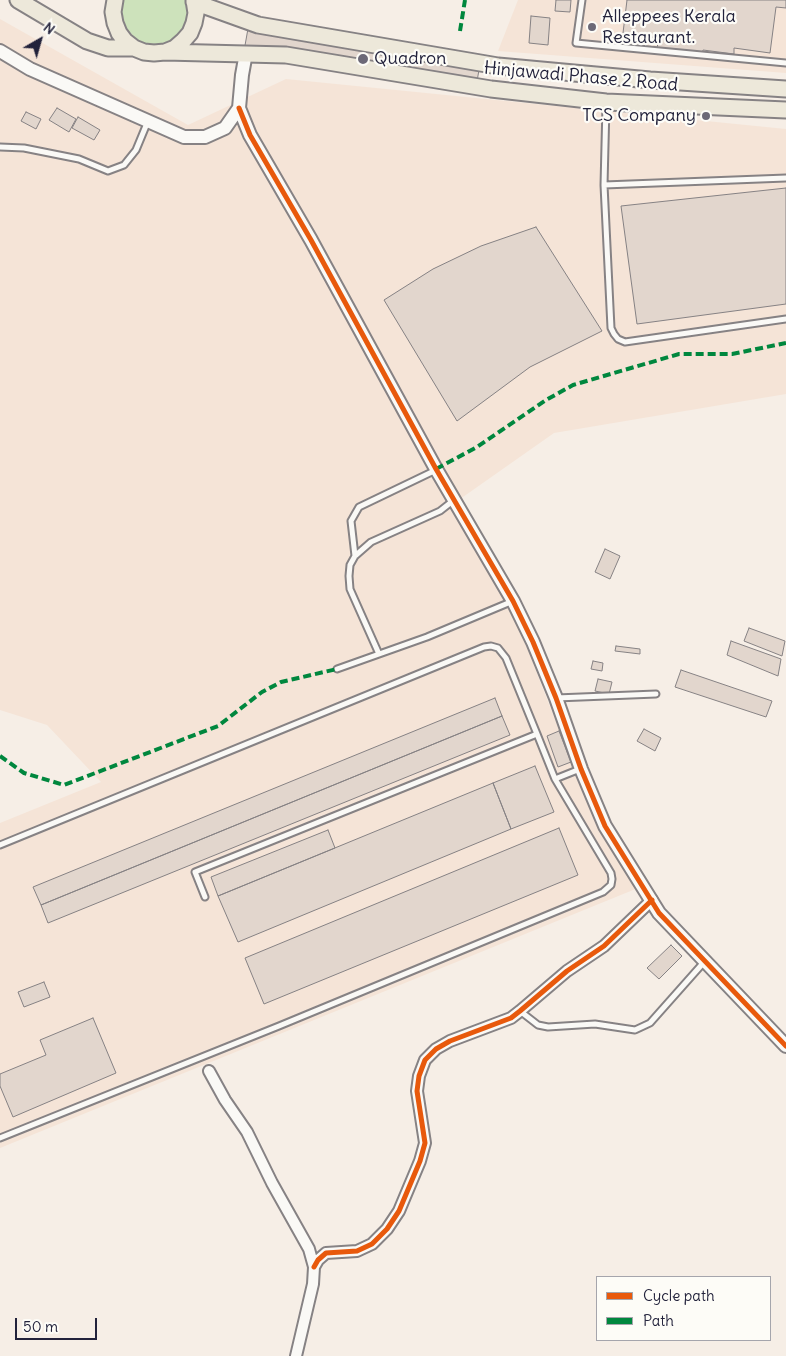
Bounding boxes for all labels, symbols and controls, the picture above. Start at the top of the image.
place label: Alleppees Kerala Restaurant. [602,6,736,48]
north arrow [15,15,65,65]
text: N [40,18,59,38]
marker: Alleppees Kerala Restaurant. [586,21,598,33]
place label: Quadron [374,48,447,70]
marker: Quadron [356,52,370,66]
street label: Hinjawadi Phase 2 Road [483,58,679,96]
place label: TCS Company [582,105,696,127]
marker: TCS Company [700,110,712,122]
legend [596,1276,771,1341]
text: Cycle path [643,1286,715,1305]
scale bar [18,1308,100,1340]
text: Path [643,1311,674,1330]
text: 50 m [23,1317,58,1336]

